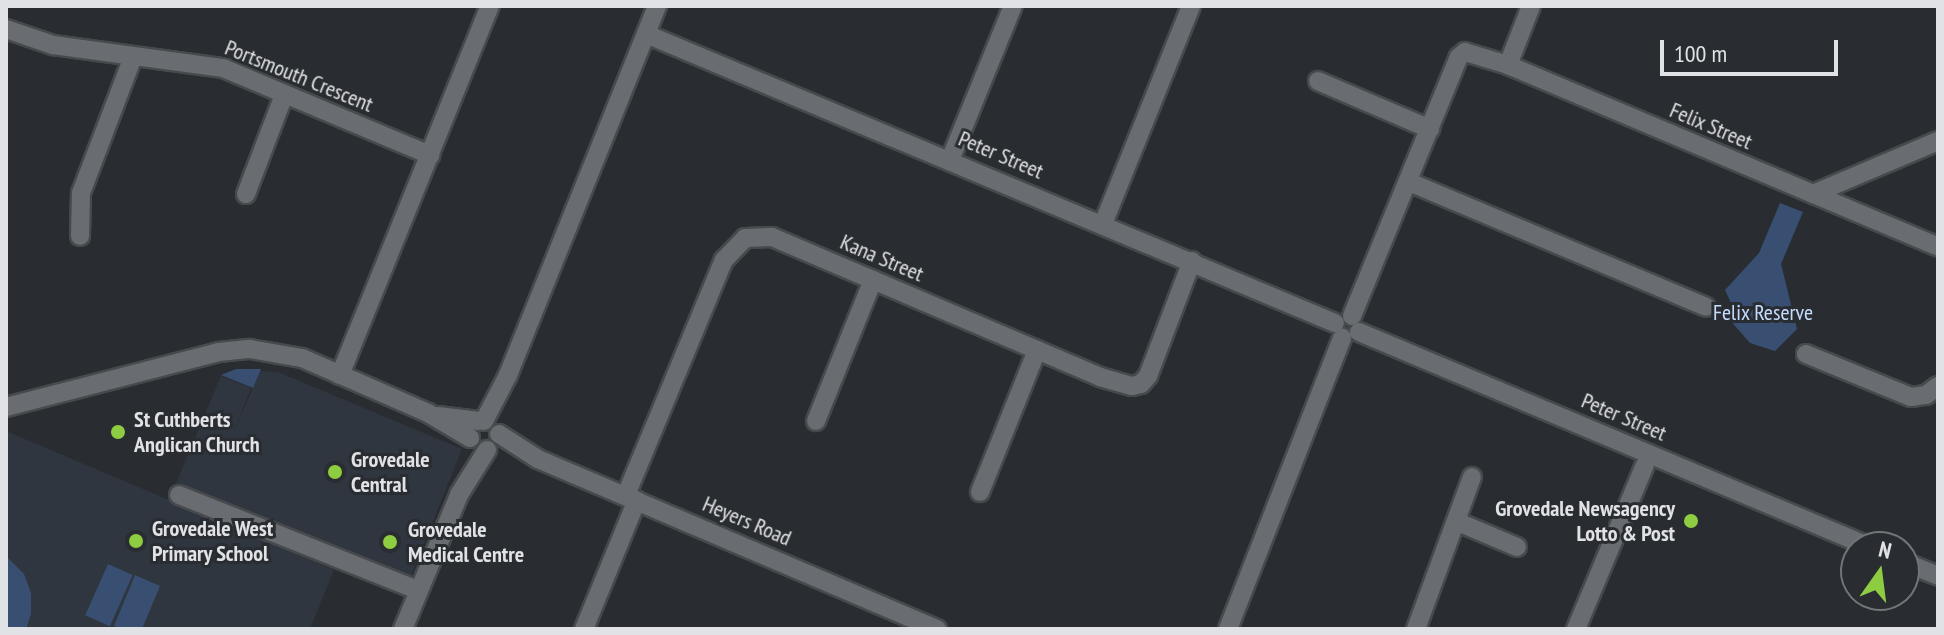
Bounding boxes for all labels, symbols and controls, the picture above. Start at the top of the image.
scale bar [1664,24,1842,74]
street label: Portsmouth Crescent [221,34,377,118]
text: 100 m [1674,38,1727,69]
street label: Felix Street [1666,97,1756,155]
street label: Peter Street [955,125,1047,185]
street label: Kana Street [836,229,928,287]
park label: Felix Reserve [1713,300,1813,326]
street label: Peter Street [1578,387,1670,447]
place label: St Cuthberts Anglican Church [134,406,260,458]
marker: St Cuthberts Anglican Church [109,423,127,441]
place label: Grovedale Central [351,446,430,498]
marker: Grovedale Central [326,463,344,481]
street label: Heyers Road [699,491,795,551]
place label: Grovedale Newsagency Lotto & Post [1495,495,1675,546]
marker: Grovedale Newsagency Lotto & Post [1682,512,1700,530]
place label: Grovedale West Primary School [152,515,274,566]
place label: Grovedale Medical Centre [408,516,524,568]
marker: Grovedale Medical Centre [379,531,401,553]
north arrow [1840,531,1920,611]
marker: Grovedale West Primary School [127,532,145,550]
text: N [1876,535,1894,565]

